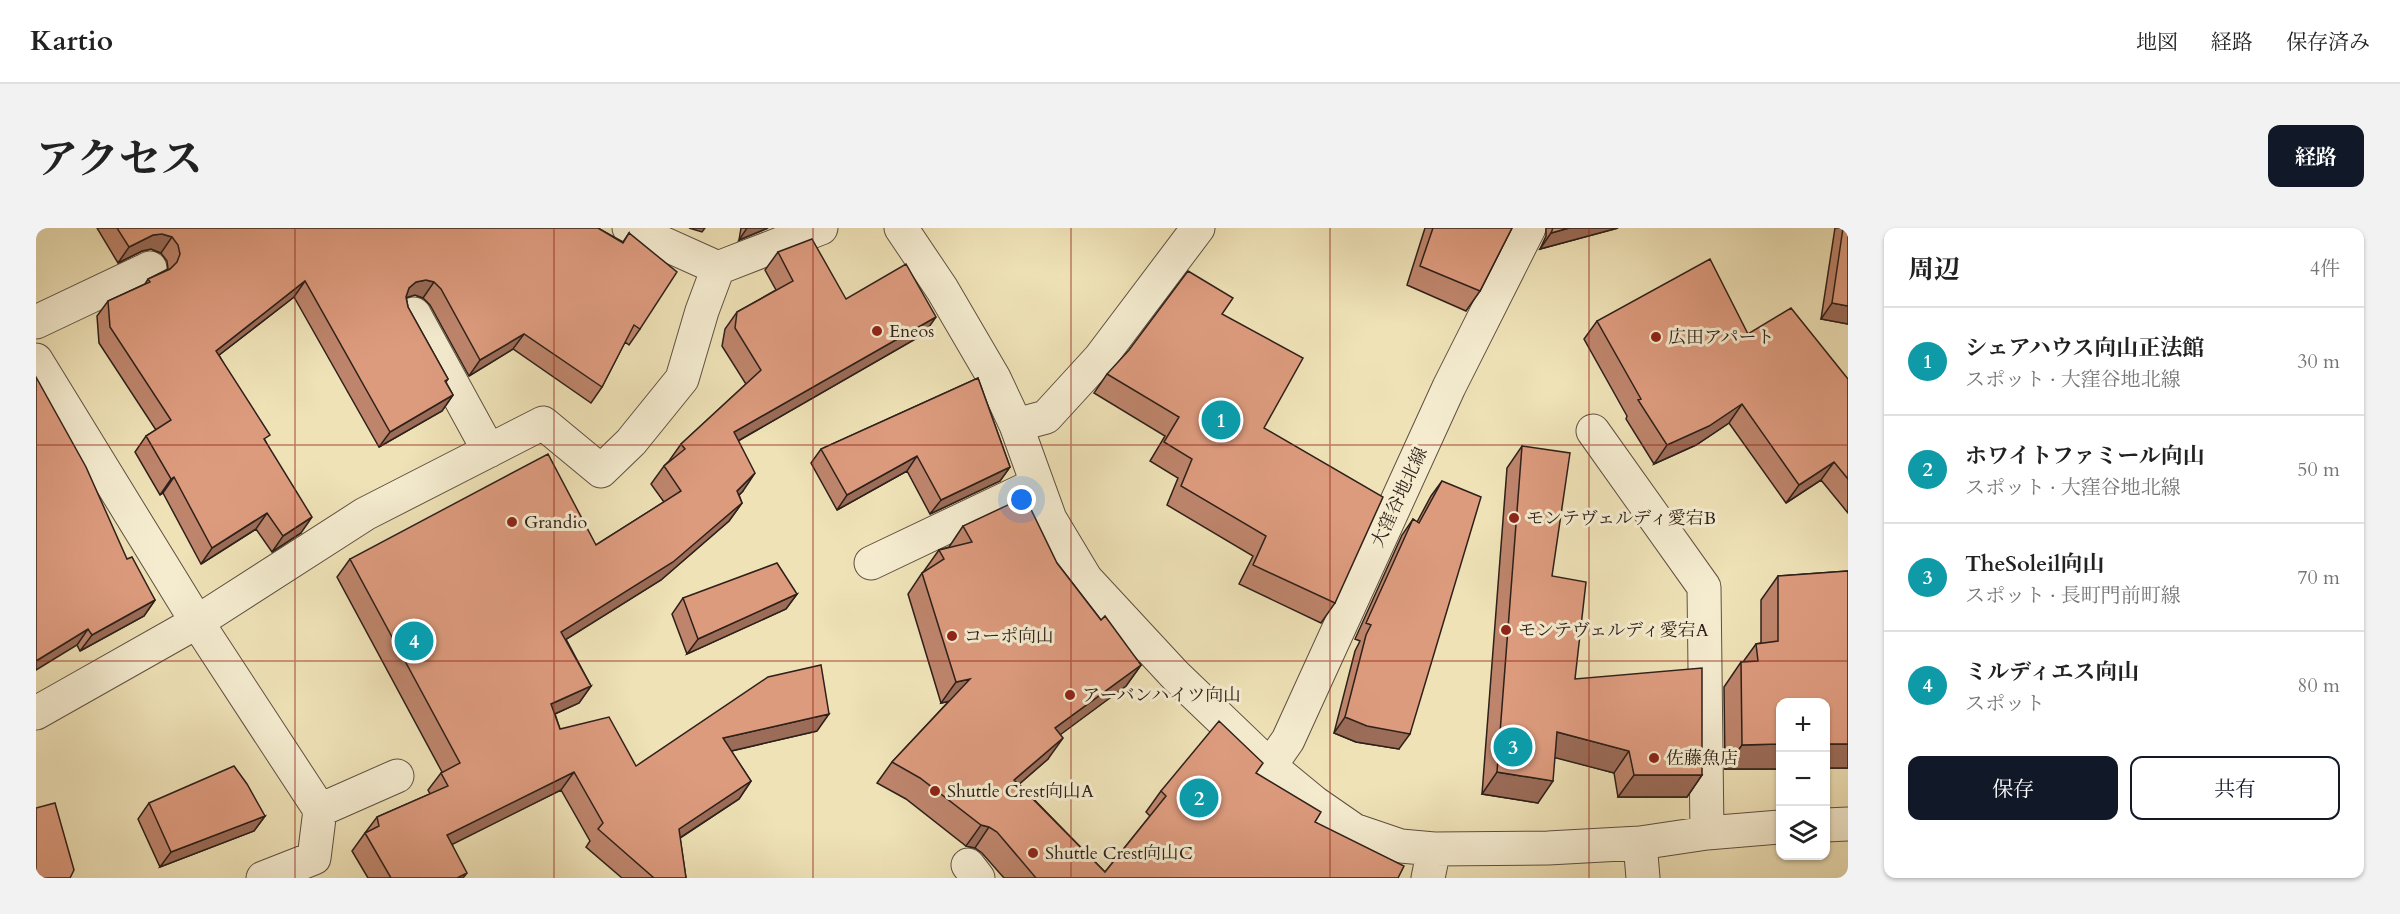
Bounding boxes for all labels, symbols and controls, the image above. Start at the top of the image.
text: Kartio [30,22,113,60]
text: 地図 [2136,28,2178,57]
text: 経路 [2211,28,2253,57]
text: 保存済み [2286,28,2370,57]
button: 経路 [2268,125,2364,187]
text: アクセス [36,131,203,188]
text: 周辺 [1908,252,1960,287]
text: 4件 [2310,255,2340,282]
place label: Eneos [889,319,934,344]
marker: Eneos [870,324,884,338]
place label: 広田アパート [1668,325,1775,350]
marker: 広田アパート [1649,330,1663,344]
text: シェアハウス向山正法館 [1965,333,2204,363]
text: 1 [1922,348,1933,375]
text: 30 m [2297,348,2340,375]
text: スポット · 大窪谷地北線 [1965,366,2181,393]
pin: 1 [1202,398,1240,442]
text: ホワイトファミール向山 [1965,441,2205,471]
street label: 大窪谷地北線 [1365,443,1434,551]
text: 2 [1922,456,1933,483]
text: 50 m [2297,456,2340,483]
text: スポット · 大窪谷地北線 [1965,474,2181,501]
your location [1007,485,1036,514]
place label: モンテヴェルディ愛宕B [1526,506,1716,531]
place label: Grandio [524,510,587,535]
marker: モンテヴェルディ愛宕B [1507,511,1521,525]
marker: Grandio [505,515,519,529]
text: TheSoleil向山 [1965,549,2105,579]
text: 3 [1922,564,1933,591]
text: 70 m [2297,564,2340,591]
text: スポット · 長町門前町線 [1965,582,2181,609]
pin: 4 [394,618,434,664]
place label: モンテヴェルディ愛宕A [1518,618,1709,643]
marker: モンテヴェルディ愛宕A [1499,623,1513,637]
place label: コーポ向山 [964,624,1054,649]
marker: コーポ向山 [945,629,959,643]
text: ミルディエス向山 [1965,657,2139,687]
text: 4 [1922,672,1933,699]
text: 80 m [2297,672,2340,699]
place label: アーバンハイツ向山 [1082,683,1241,708]
marker: アーバンハイツ向山 [1063,688,1077,702]
text: スポット [1965,690,2045,717]
map controls [1776,698,1830,860]
button: + [1776,698,1830,752]
pin: 3 [1494,724,1532,770]
place label: 佐藤魚店 [1666,746,1738,771]
marker: 佐藤魚店 [1647,751,1661,765]
button: − [1776,752,1830,806]
button: 保存 [1908,756,2118,820]
button: 共有 [2130,756,2340,820]
pin: 2 [1180,776,1218,820]
place label: Shuttle Crest向山A [947,779,1094,804]
marker: Shuttle Crest向山A [928,784,942,798]
button: layers [1776,806,1830,860]
place label: Shuttle Crest向山C [1045,841,1193,866]
marker: Shuttle Crest向山C [1026,846,1040,860]

